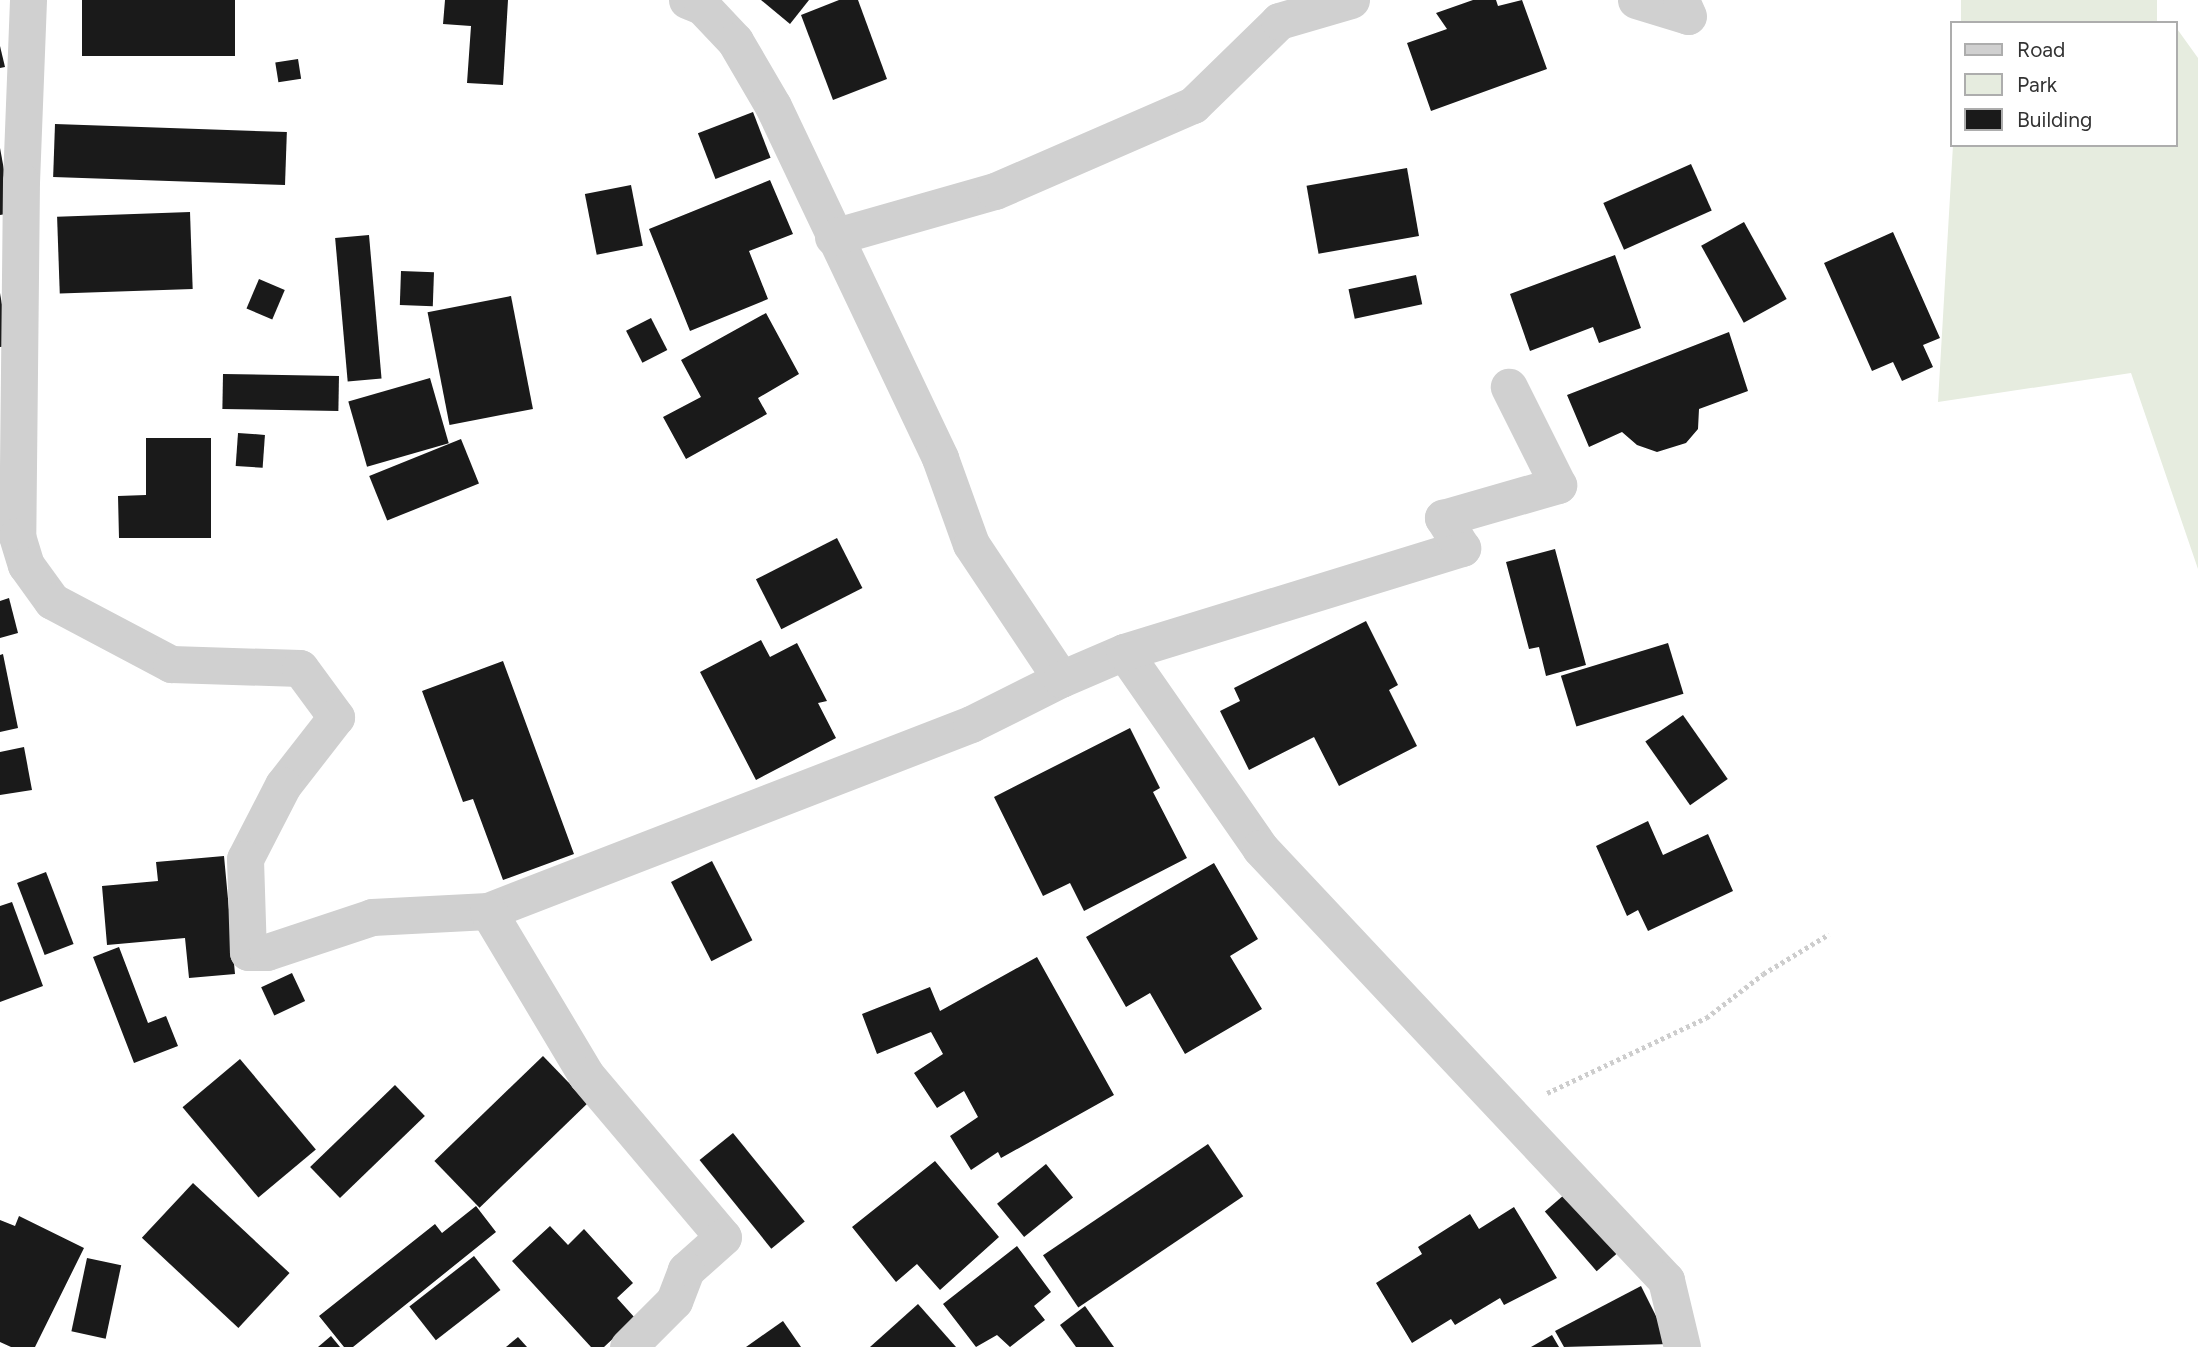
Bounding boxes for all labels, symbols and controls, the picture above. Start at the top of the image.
legend [1950,21,2177,147]
text: Road [2017,37,2065,62]
text: Park [2017,72,2057,97]
text: Building [2017,107,2092,132]

